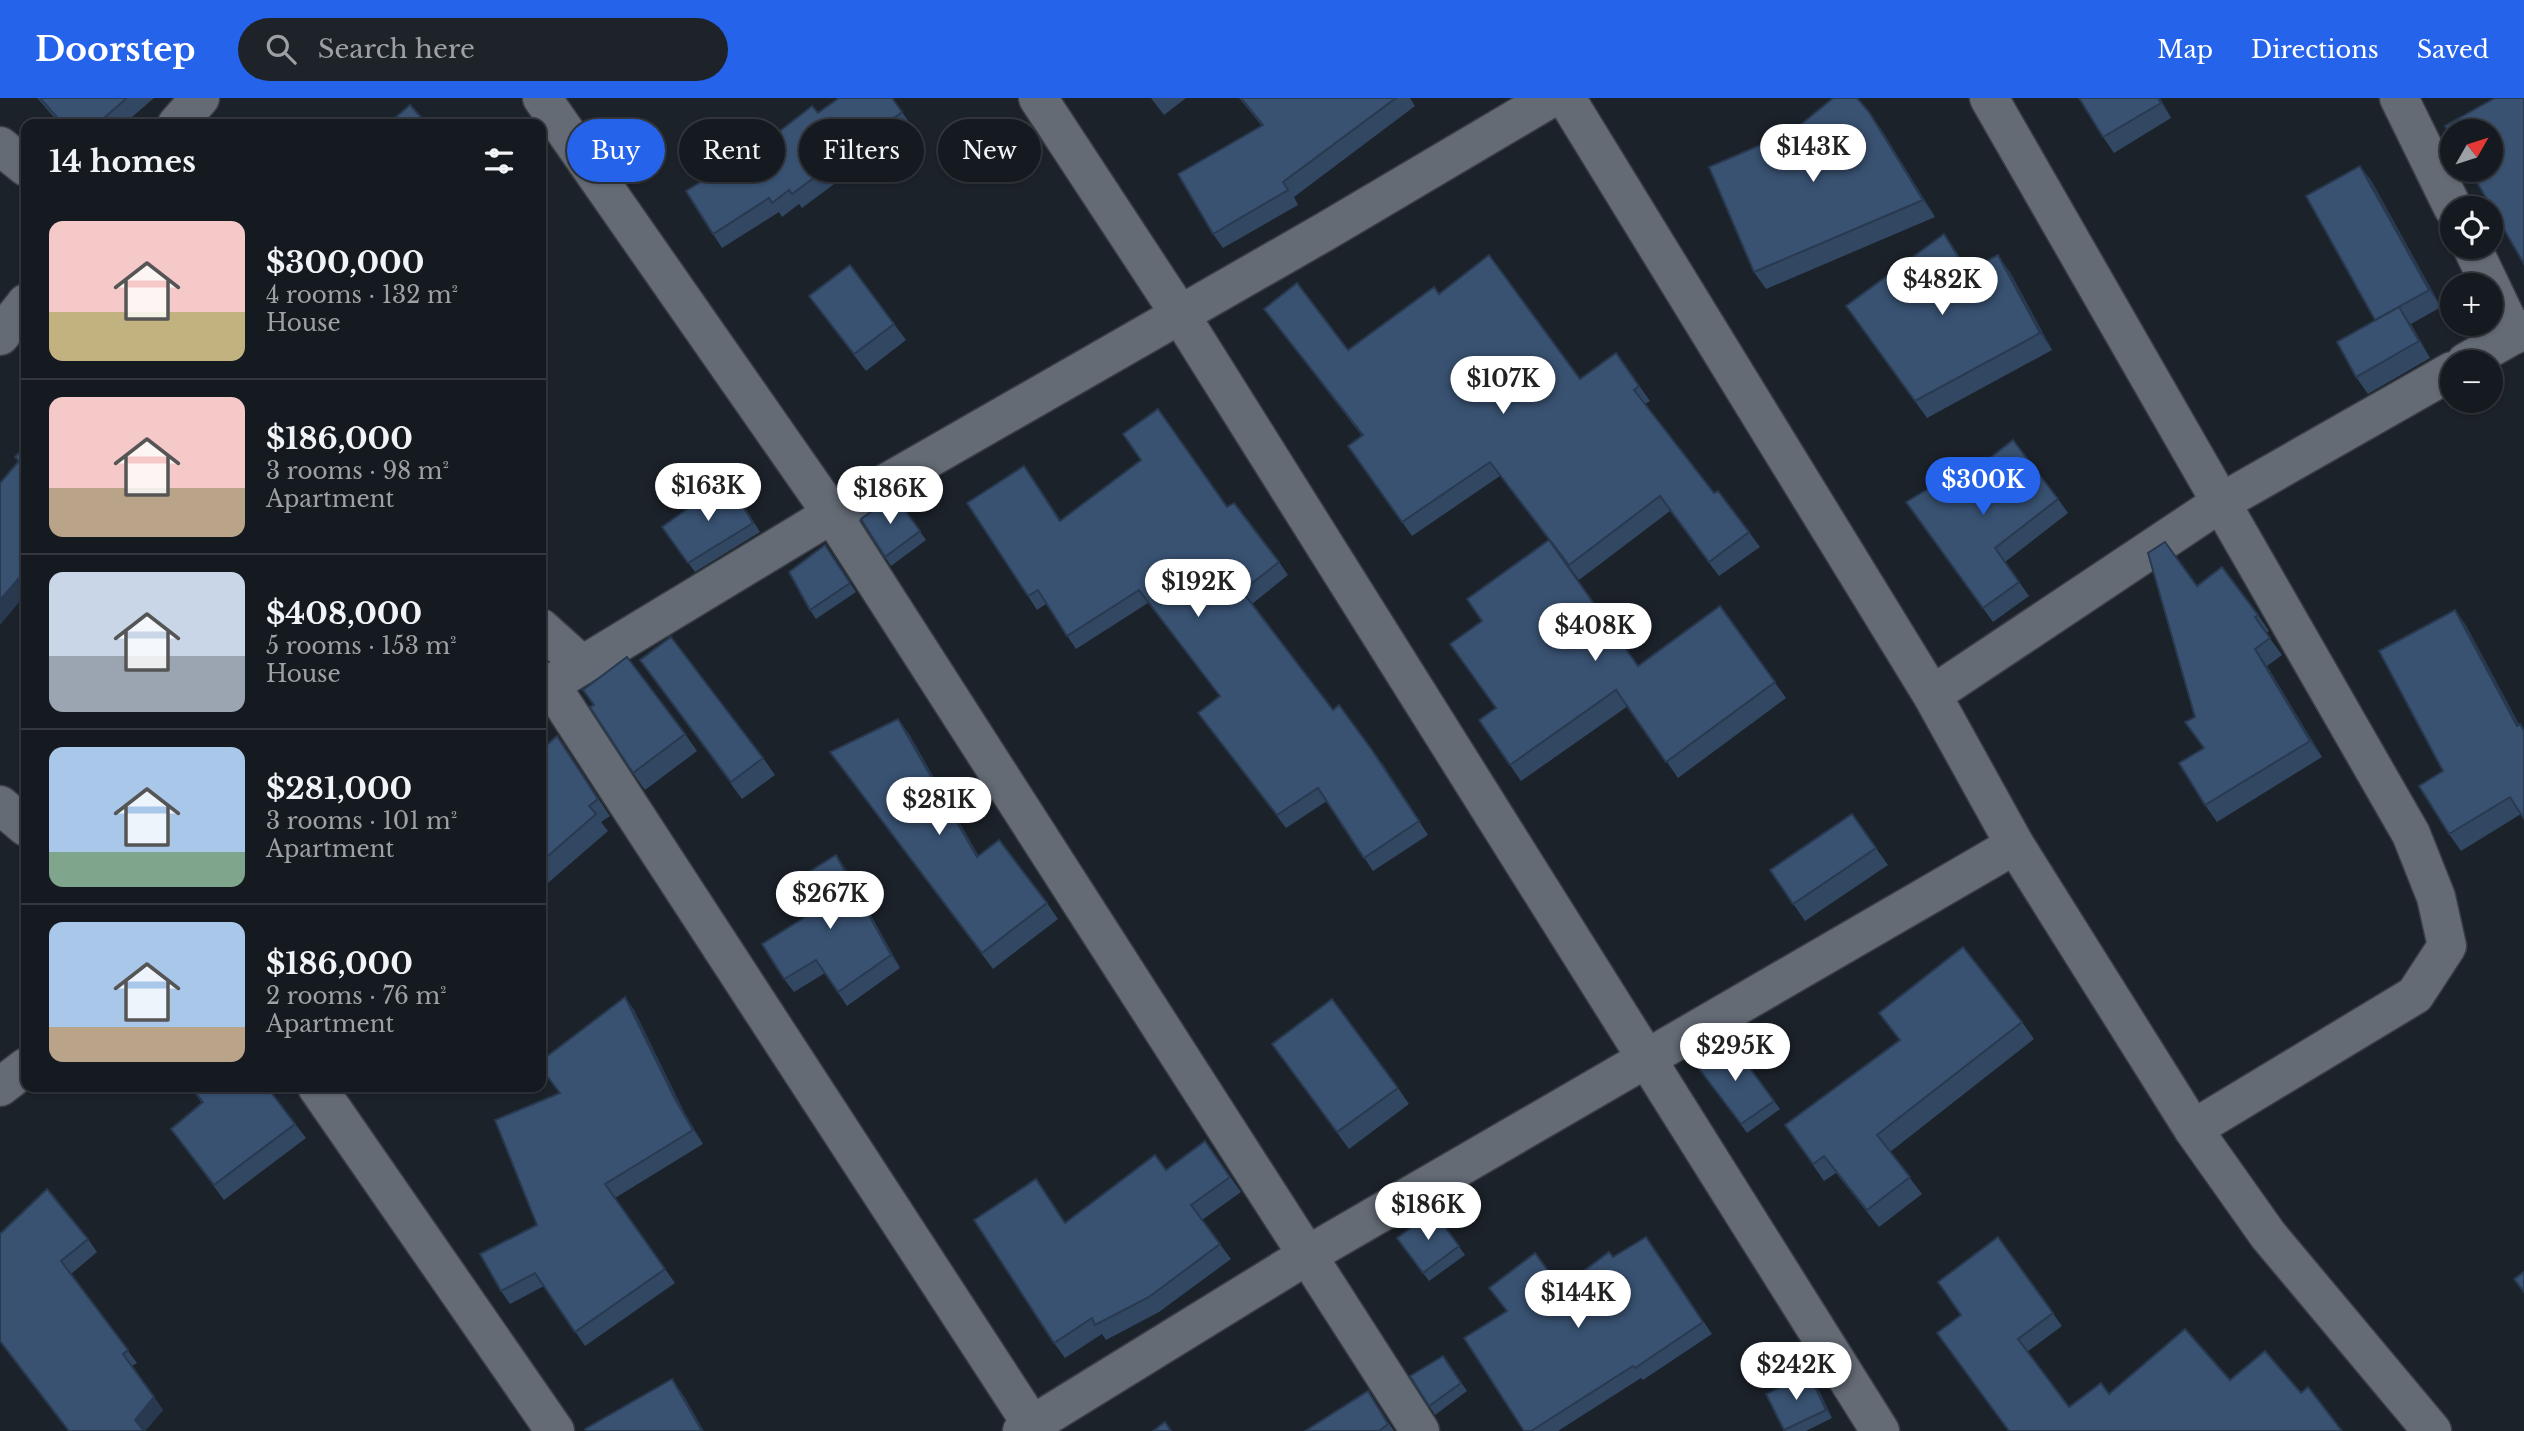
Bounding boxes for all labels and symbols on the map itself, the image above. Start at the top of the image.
north arrow [2440,119,2502,182]
pin: $143K [1764,125,1862,184]
pin: $482K [1893,258,1991,317]
pin: $107K [1454,356,1552,416]
pin: $300K [1934,458,2032,517]
pin: $163K [659,464,757,523]
pin: $186K [841,466,939,526]
pin: $192K [1149,560,1247,619]
pin: $408K [1546,603,1644,663]
pin: $281K [890,778,988,837]
pin: $267K [781,872,879,931]
pin: $295K [1686,1024,1784,1083]
pin: $186K [1379,1182,1477,1242]
pin: $144K [1529,1270,1627,1330]
pin: $242K [1747,1342,1845,1402]

